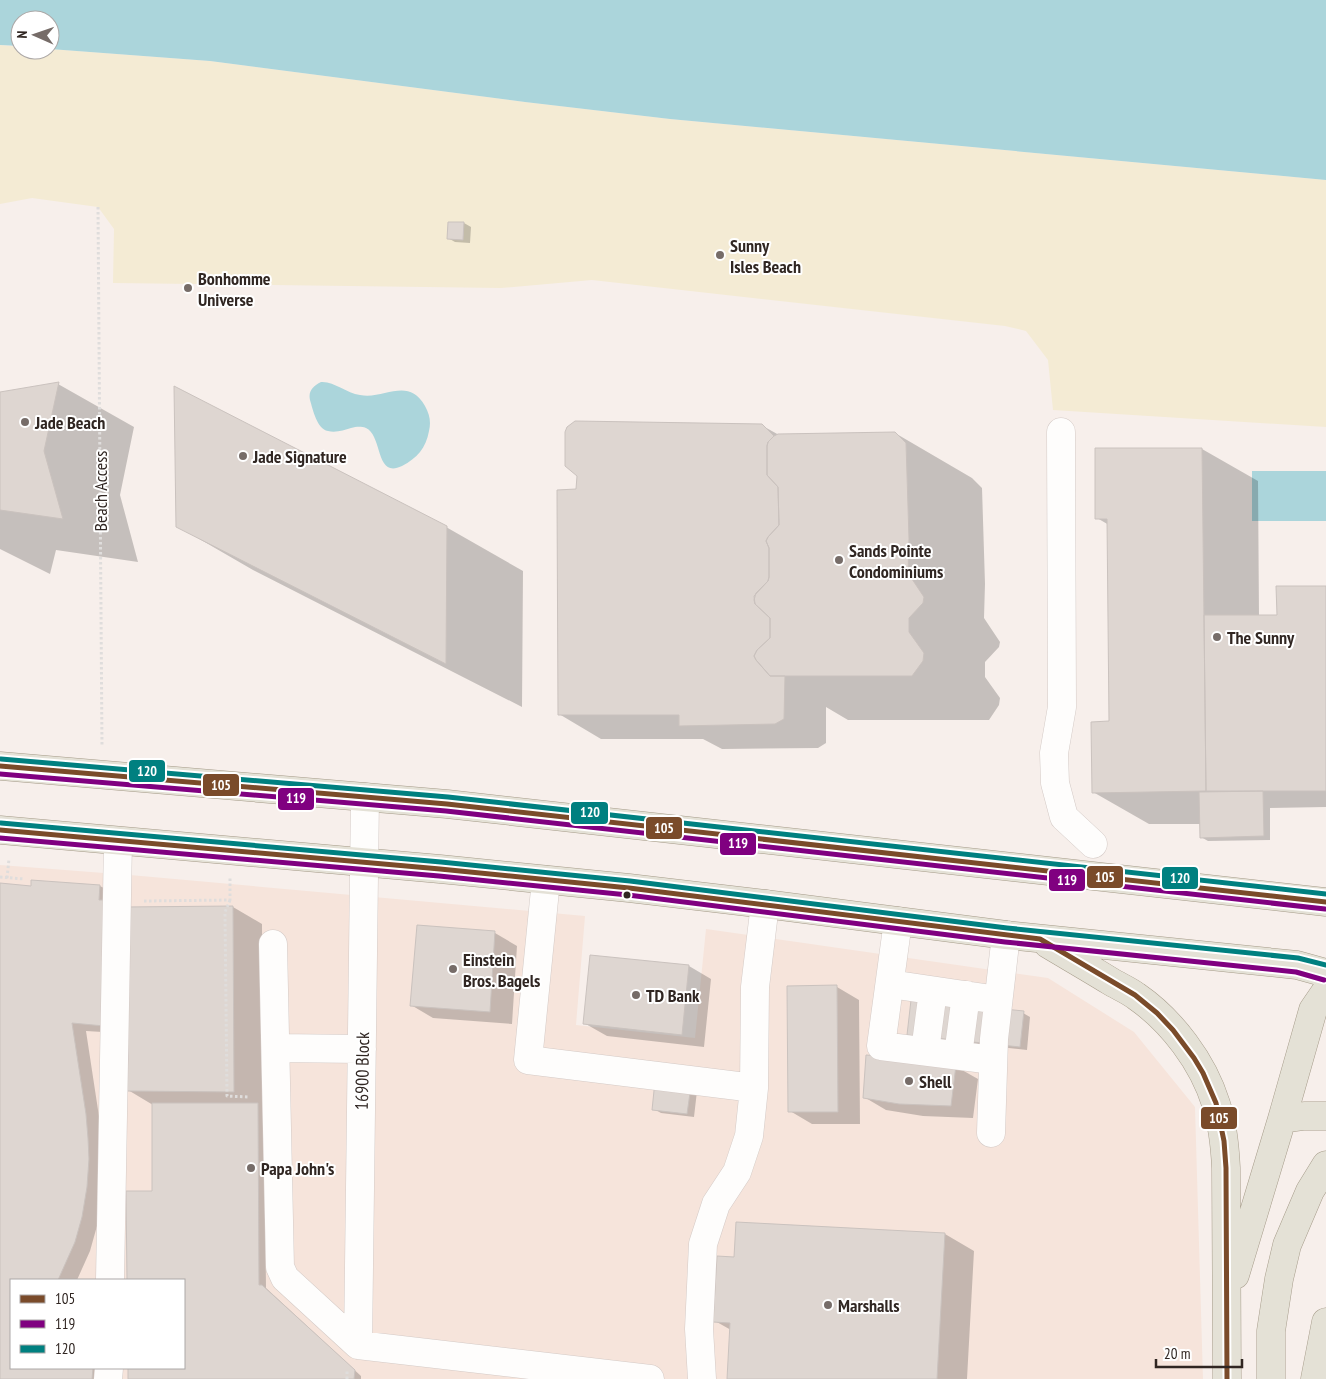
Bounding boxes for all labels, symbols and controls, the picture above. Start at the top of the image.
north arrow [10,10,60,60]
text: N [13,30,31,39]
place label: Sunny Isles Beach [730,234,801,278]
marker: Sunny Isles Beach [714,249,726,261]
place label: Bonhomme Universe [198,267,271,311]
marker: Bonhomme Universe [182,282,194,294]
place label: Jade Beach [34,411,105,434]
marker: Jade Beach [19,416,31,428]
place label: Jade Signature [252,445,347,468]
marker: Jade Signature [237,450,249,462]
street label: Beach Access [89,451,112,531]
place label: Sands Pointe Condominiums [849,539,943,583]
marker: Sands Pointe Condominiums [833,554,845,566]
place label: The Sunny [1227,626,1295,649]
marker: The Sunny [1211,631,1223,643]
line badge: 120 [128,759,166,783]
text: 120 [137,762,157,780]
line badge: 105 [202,773,240,797]
text: 105 [211,776,231,794]
line badge: 119 [277,787,315,811]
text: 119 [286,789,306,807]
line badge: 120 [570,801,609,825]
text: 120 [580,803,600,821]
line badge: 105 [645,816,683,840]
text: 105 [654,819,674,837]
line badge: 119 [719,832,757,856]
text: 119 [728,834,748,852]
line badge: 105 [1086,865,1124,889]
line badge: 120 [1161,866,1199,890]
line badge: 119 [1048,868,1086,892]
text: 105 [1095,868,1115,886]
text: 120 [1170,869,1190,887]
text: 119 [1057,871,1077,889]
unlabelled marker [622,890,632,900]
place label: Einstein Bros. Bagels [463,948,540,992]
marker: Einstein Bros. Bagels [447,963,459,975]
place label: TD Bank [646,984,700,1007]
marker: TD Bank [630,989,642,1001]
street label: 16900 Block [350,1032,374,1110]
place label: Shell [919,1070,952,1093]
marker: Shell [903,1075,915,1087]
line badge: 105 [1200,1106,1238,1130]
text: 105 [1209,1109,1229,1127]
place label: Papa John's [261,1157,334,1180]
marker: Papa John's [245,1162,257,1174]
legend [10,1279,185,1369]
text: 105 [55,1289,75,1308]
place label: Marshalls [838,1294,900,1317]
marker: Marshalls [822,1299,834,1311]
text: 119 [55,1314,75,1333]
scale bar [1156,1336,1242,1368]
text: 120 [55,1339,76,1358]
text: 20 m [1164,1344,1190,1363]

